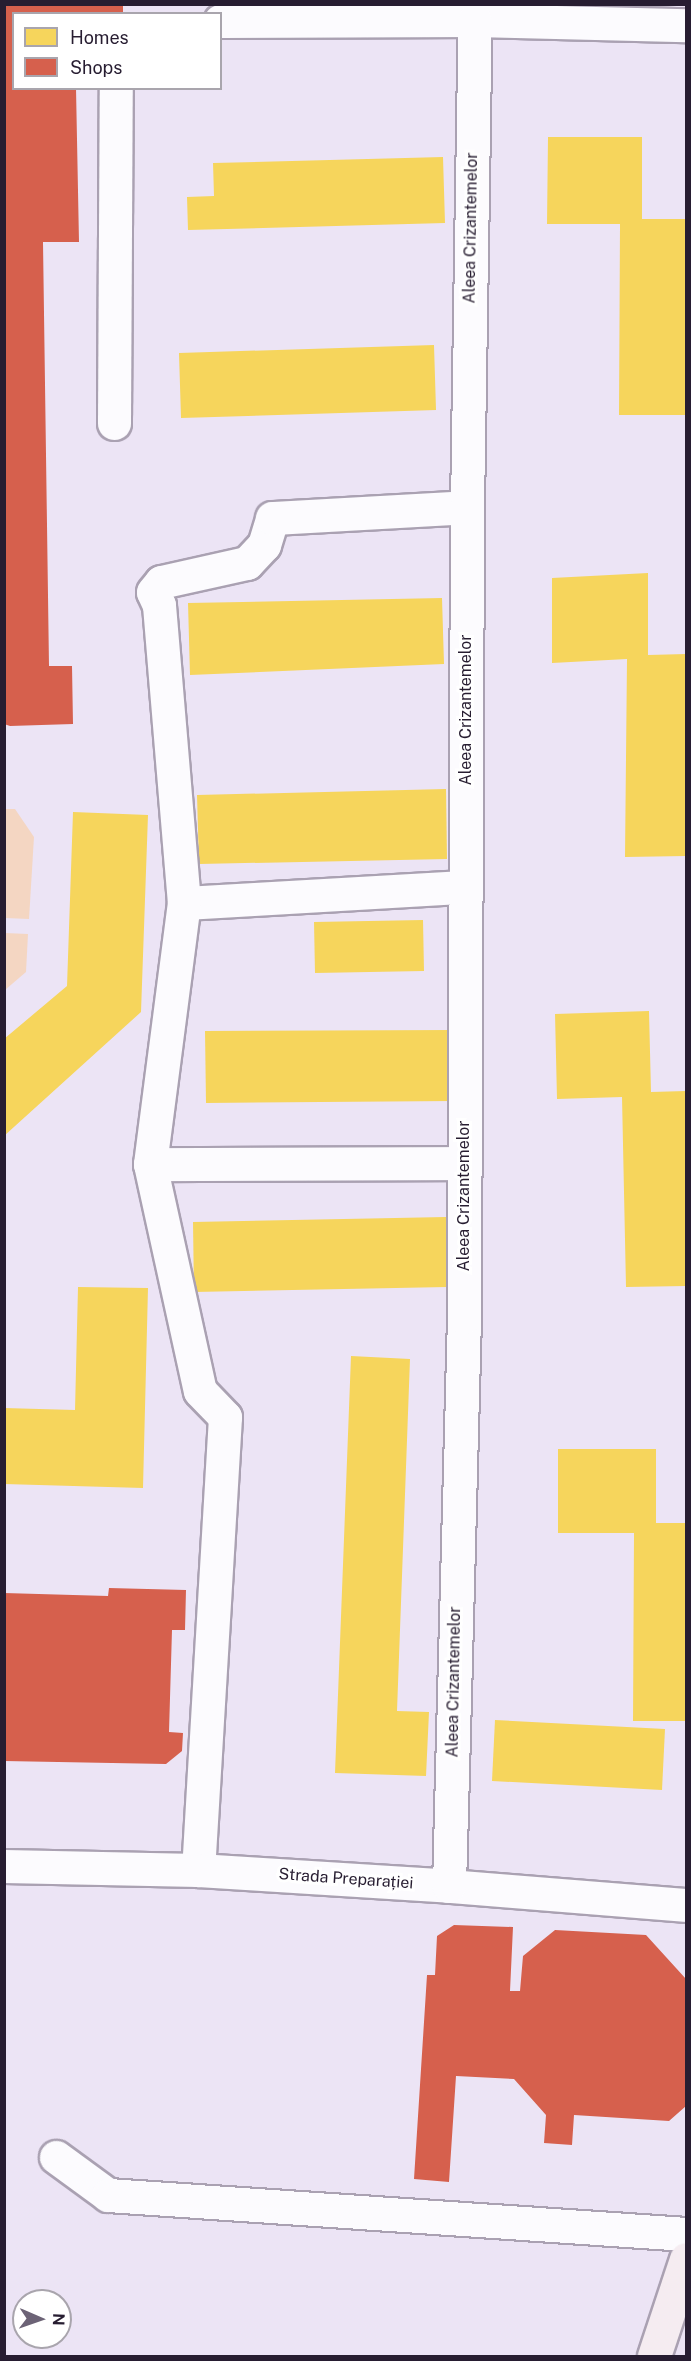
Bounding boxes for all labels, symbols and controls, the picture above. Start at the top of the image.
legend [12,12,222,90]
text: Homes [70,27,129,48]
text: Shops [70,57,122,78]
street label: Aleea Crizantemelor [460,152,482,304]
street label: Aleea Crizantemelor [456,634,476,786]
street label: Aleea Crizantemelor [454,1120,474,1272]
street label: Aleea Crizantemelor [443,1606,465,1758]
street label: Strada Preparației [278,1865,414,1893]
north arrow [12,2289,72,2349]
text: N [49,2313,68,2326]

